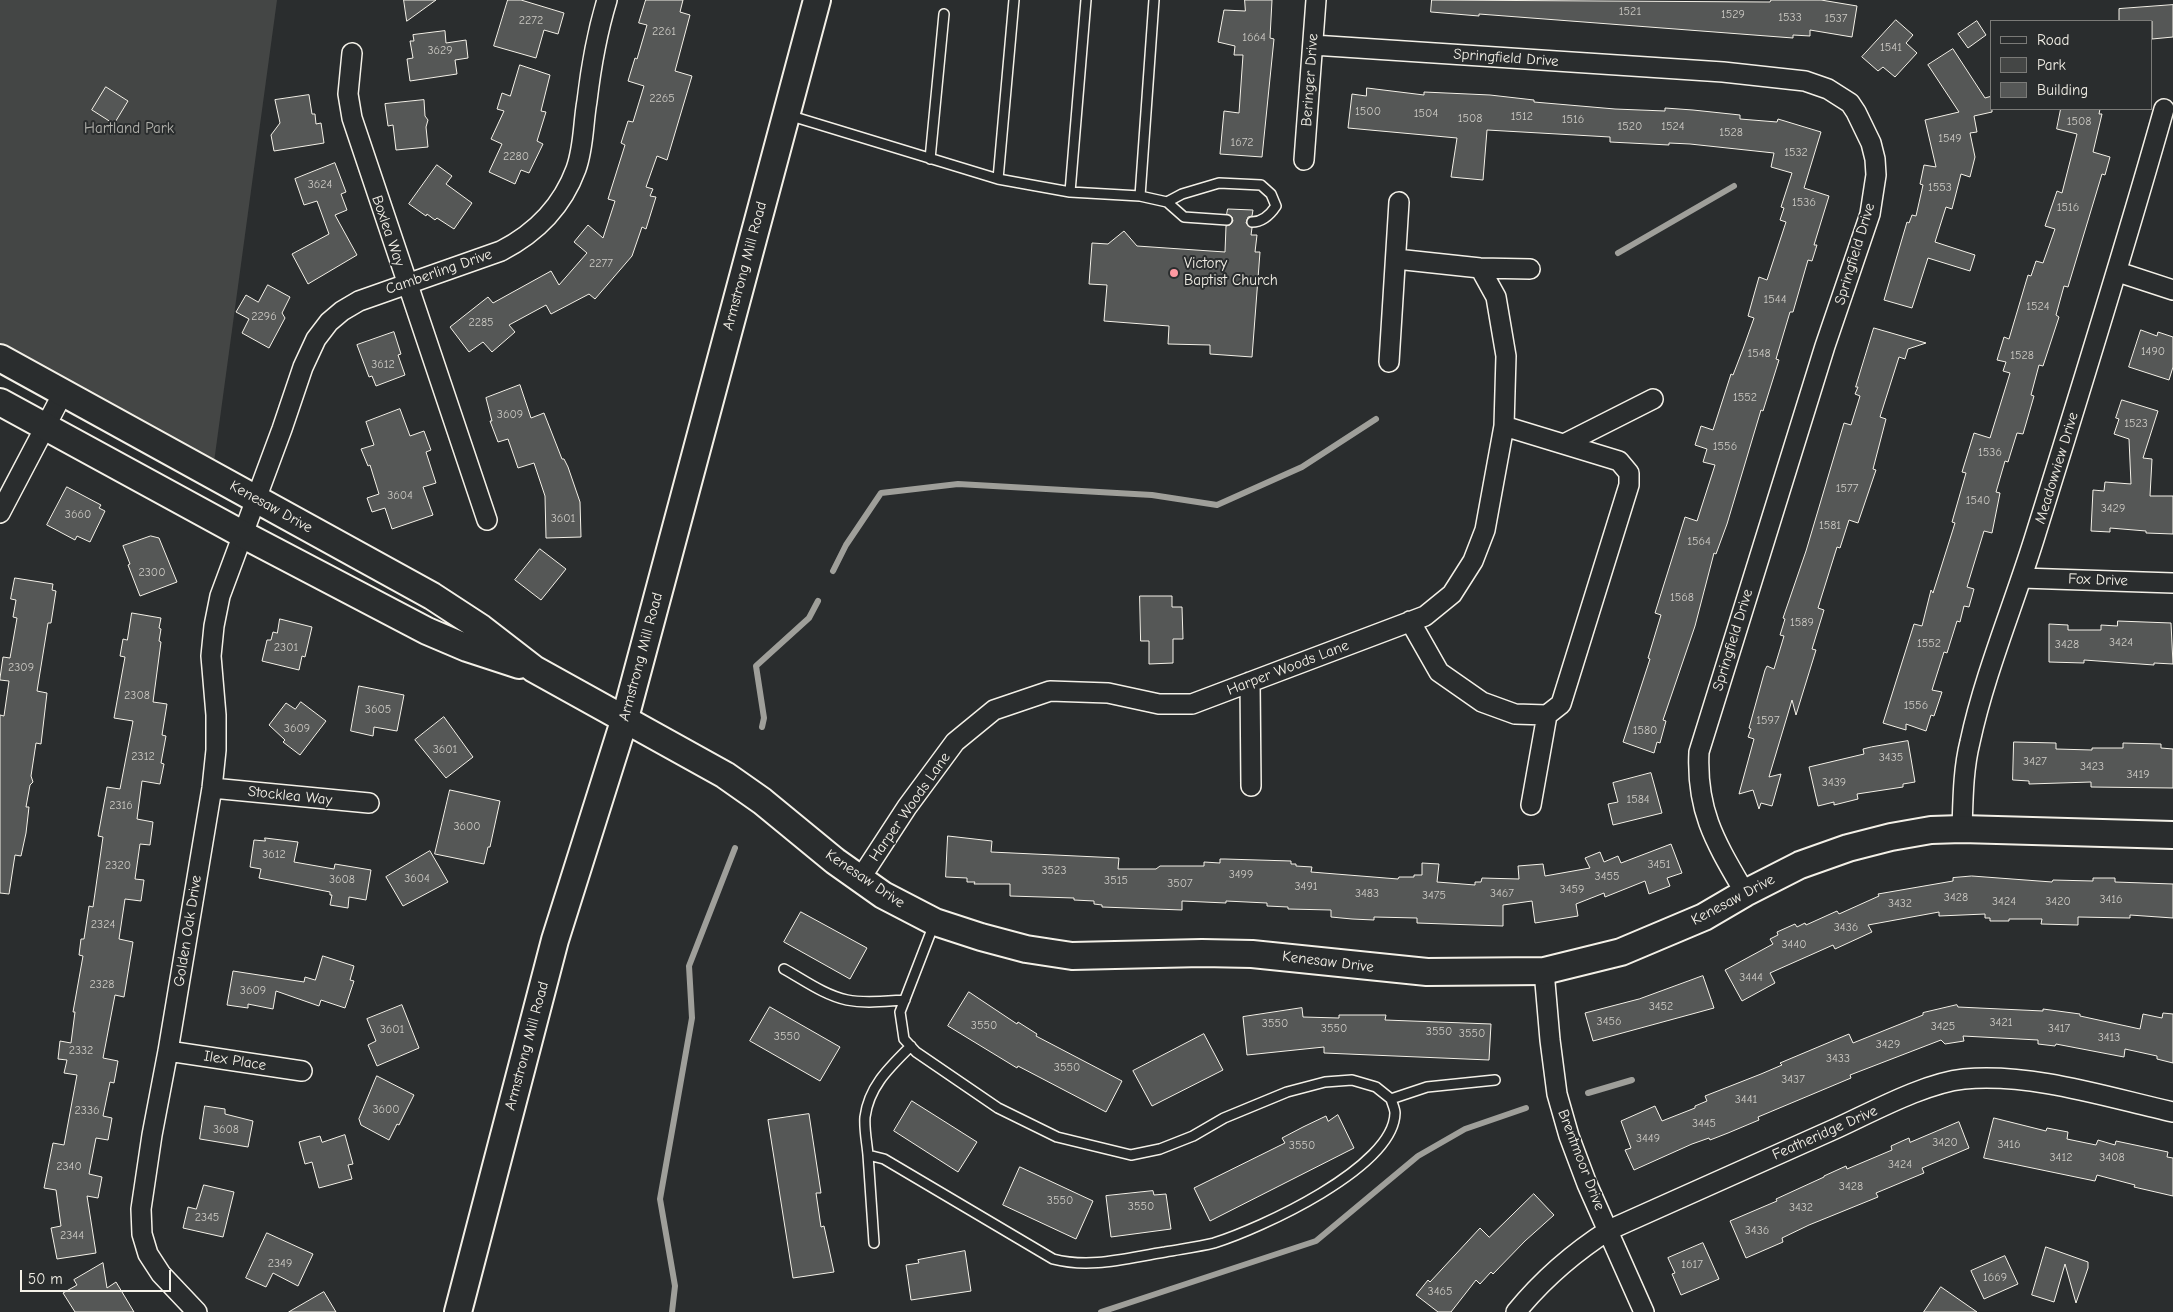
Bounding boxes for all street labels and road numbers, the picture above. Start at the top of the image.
street label: Beringer Drive [1298,33,1322,127]
street label: Springfield Drive [1453,45,1559,71]
street label: Boxlea Way [367,193,409,269]
street label: Armstrong Mill Road [719,200,771,332]
street label: Springfield Drive [1831,201,1879,307]
street label: Camberling Drive [384,245,494,299]
street label: Meadowview Drive [2031,410,2083,526]
street label: Kenesaw Drive [226,477,316,537]
street label: Fox Drive [2068,570,2128,590]
street label: Springfield Drive [1709,587,1757,693]
street label: Armstrong Mill Road [615,591,667,723]
street label: Harper Woods Lane [1224,636,1352,700]
street label: Harper Woods Lane [866,749,954,865]
street label: Stocklea Way [247,783,333,809]
street label: Kenesaw Drive [822,846,908,912]
street label: Kenesaw Drive [1688,870,1778,930]
street label: Golden Oak Drive [170,874,206,988]
street label: Kenesaw Drive [1281,947,1375,977]
street label: Armstrong Mill Road [501,980,553,1112]
street label: Ilex Place [203,1047,267,1075]
street label: Featheridge Drive [1770,1102,1880,1164]
street label: Brentmoor Drive [1553,1107,1609,1213]

